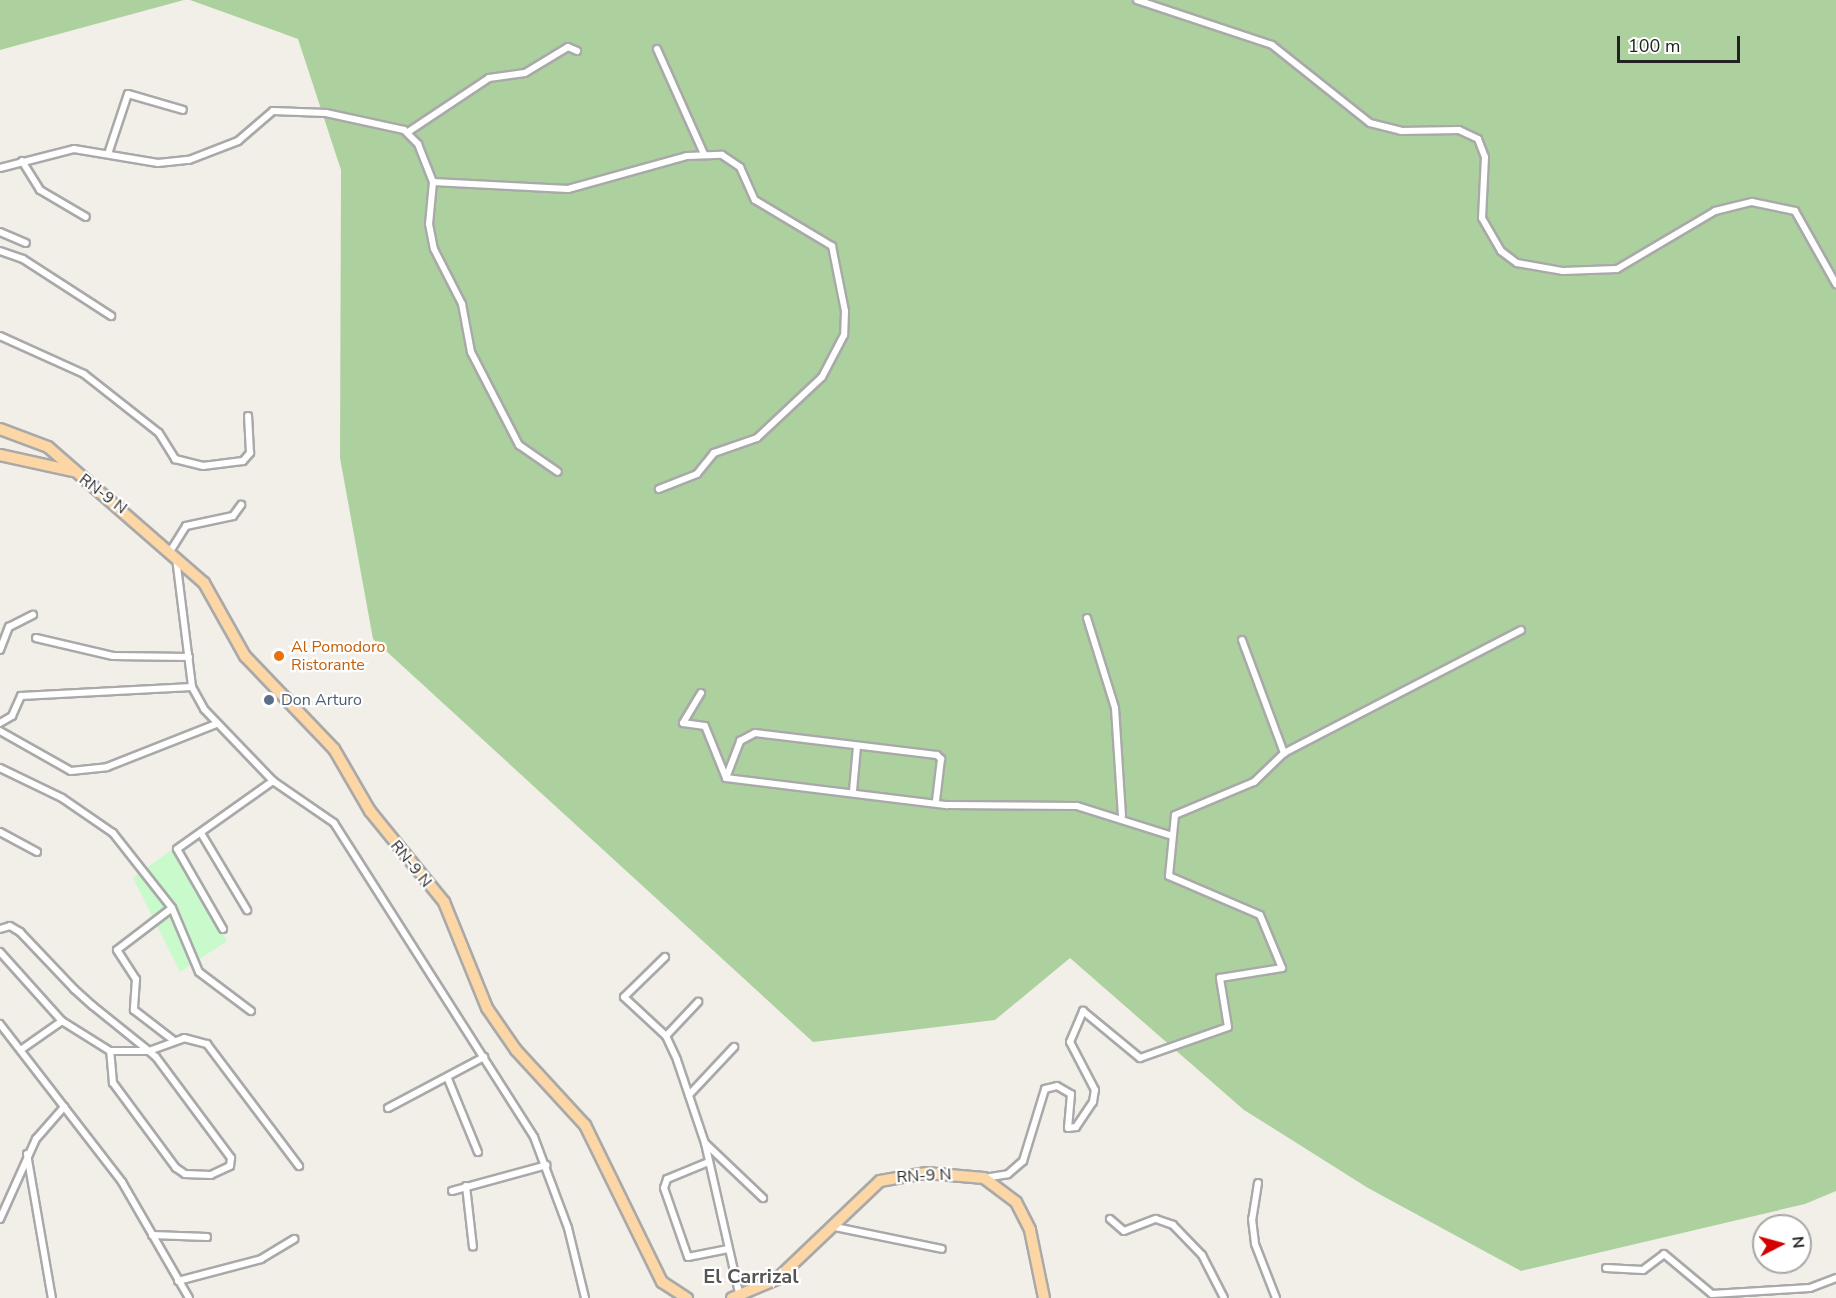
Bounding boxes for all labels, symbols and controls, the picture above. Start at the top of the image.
scale bar [1620,24,1743,62]
text: 100 m [1628,34,1680,58]
street label: RN-9 N [75,470,131,518]
place label: Al Pomodoro Ristorante [291,637,386,675]
marker: Al Pomodoro Ristorante [272,649,286,663]
place label: Don Arturo [281,690,362,710]
marker: Don Arturo [262,693,276,707]
street label: RN-9 N [386,837,436,891]
street label: RN-9 N [896,1165,952,1187]
north arrow [1752,1214,1812,1274]
text: N [1786,1235,1809,1249]
district label: El Carrizal [703,1264,799,1288]

